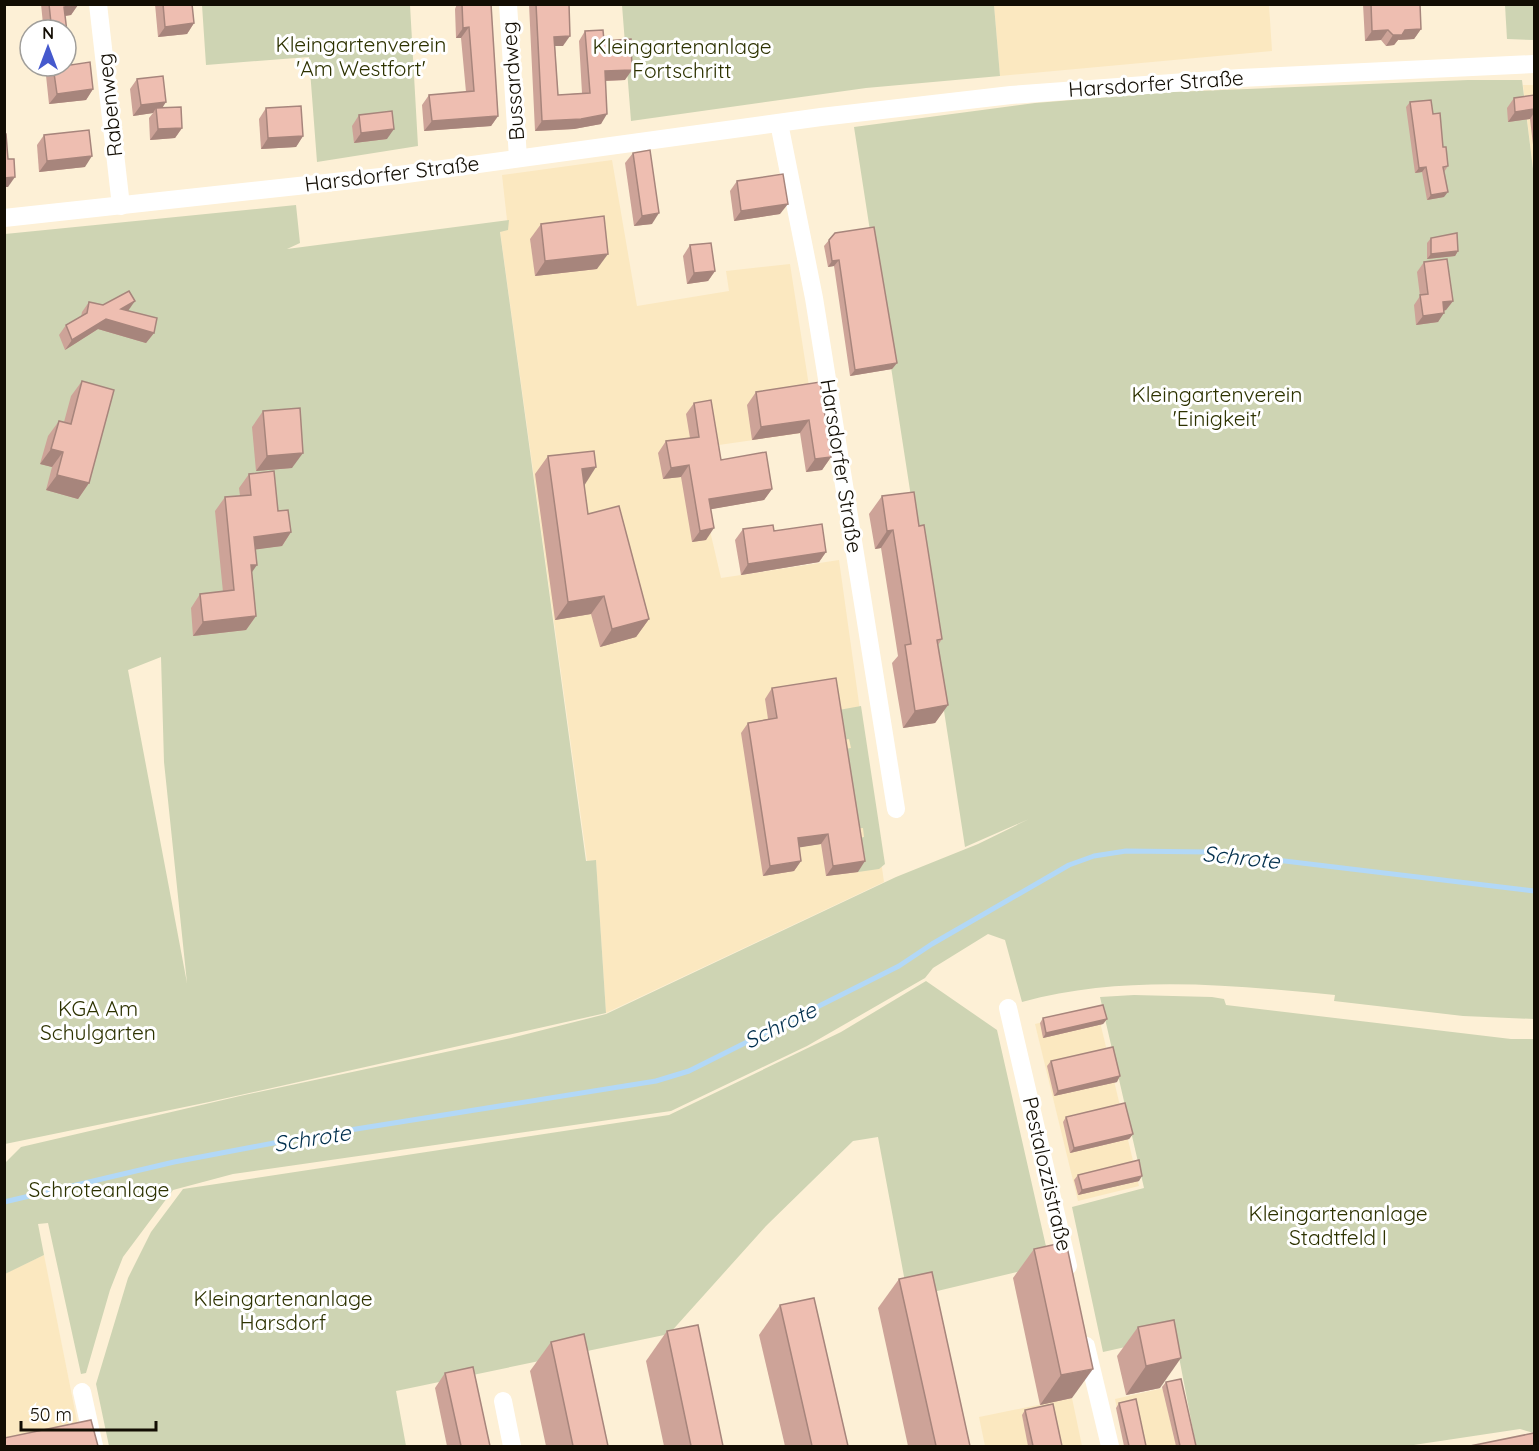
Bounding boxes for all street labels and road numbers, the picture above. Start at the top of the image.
street label: Bussardweg [495,21,529,141]
street label: Rabenweg [91,52,127,158]
street label: Harsdorfer Straße [1067,64,1245,102]
street label: Harsdorfer Straße [303,149,481,197]
street label: Harsdorfer Straße [815,377,869,555]
street label: Pestalozzistraße [1018,1094,1078,1254]

